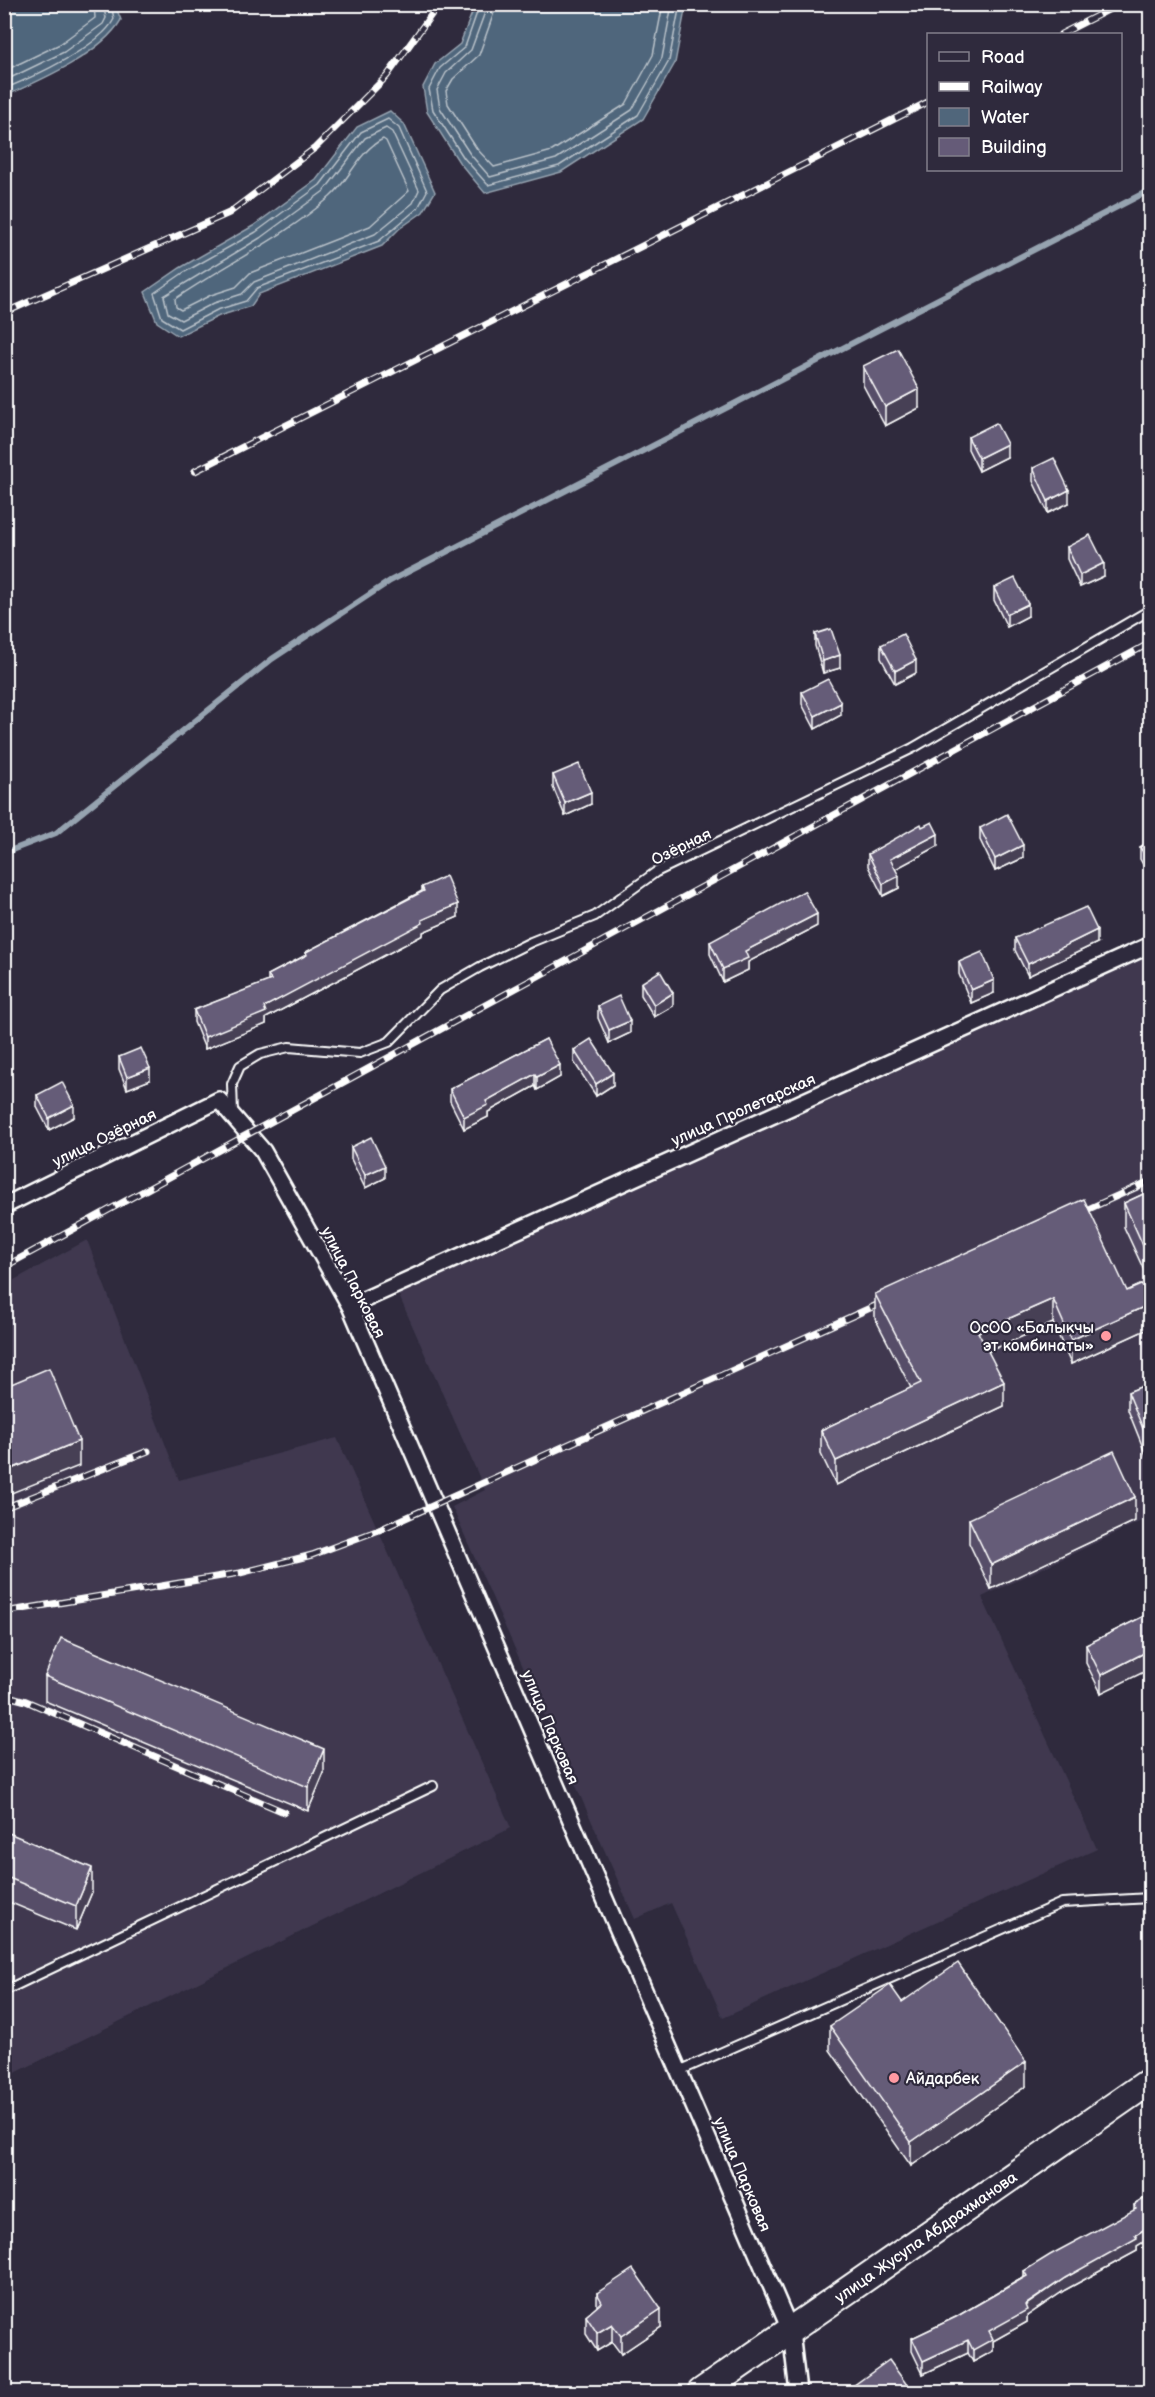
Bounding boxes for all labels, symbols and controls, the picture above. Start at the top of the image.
legend [927,33,1122,171]
text: Road [981,47,1025,68]
text: Railway [981,77,1043,98]
text: Water [981,107,1029,128]
text: Building [981,137,1047,158]
street label: Озёрная [649,825,715,870]
street label: улица Пролетарская [669,1070,819,1151]
street label: улица Озёрная [50,1105,160,1172]
street label: улица Парковая [316,1224,389,1342]
place label: ОсОО «Балыкчы эт комбинаты» [969,1319,1094,1356]
marker: ОсОО «Балыкчы эт комбинаты» [1099,1329,1113,1343]
street label: улица Парковая [517,1668,582,1788]
place label: Айдарбек [905,2070,980,2089]
marker: Айдарбек [887,2071,901,2085]
street label: улица Парковая [709,2115,774,2235]
street label: улица Жусупа Абдрахманова [831,2168,1022,2308]

